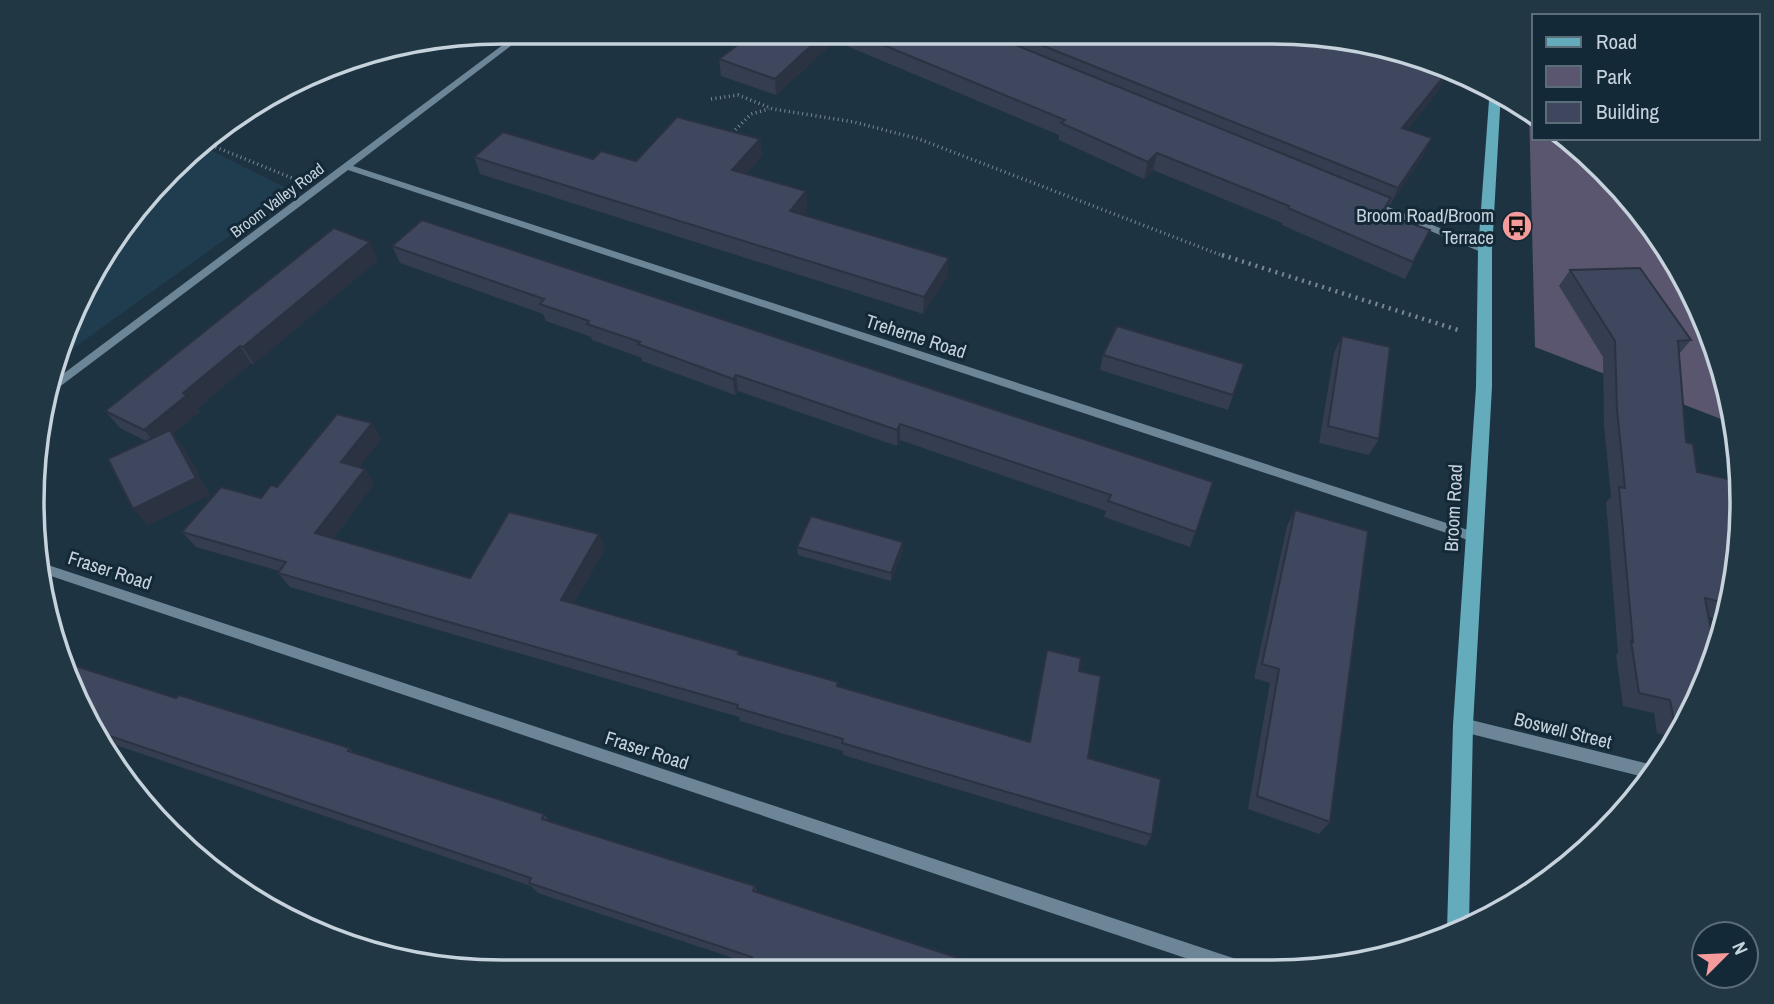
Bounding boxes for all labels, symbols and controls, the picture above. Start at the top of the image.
legend [1532,14,1760,140]
text: Road [1596,27,1637,56]
text: Park [1596,62,1632,91]
text: Building [1596,97,1660,126]
street label: Broom Valley Road [226,157,328,243]
place label: Broom Road/Broom Terrace [1356,202,1494,250]
bus stop icon: Broom Road/Broom Terrace [1500,209,1534,243]
street label: Treherne Road [862,308,970,364]
street label: Broom Road [1438,464,1468,552]
street label: Fraser Road [65,544,155,596]
street label: Boswell Street [1512,705,1615,755]
street label: Fraser Road [602,724,692,776]
north arrow [1690,920,1760,990]
text: N [1726,938,1755,959]

